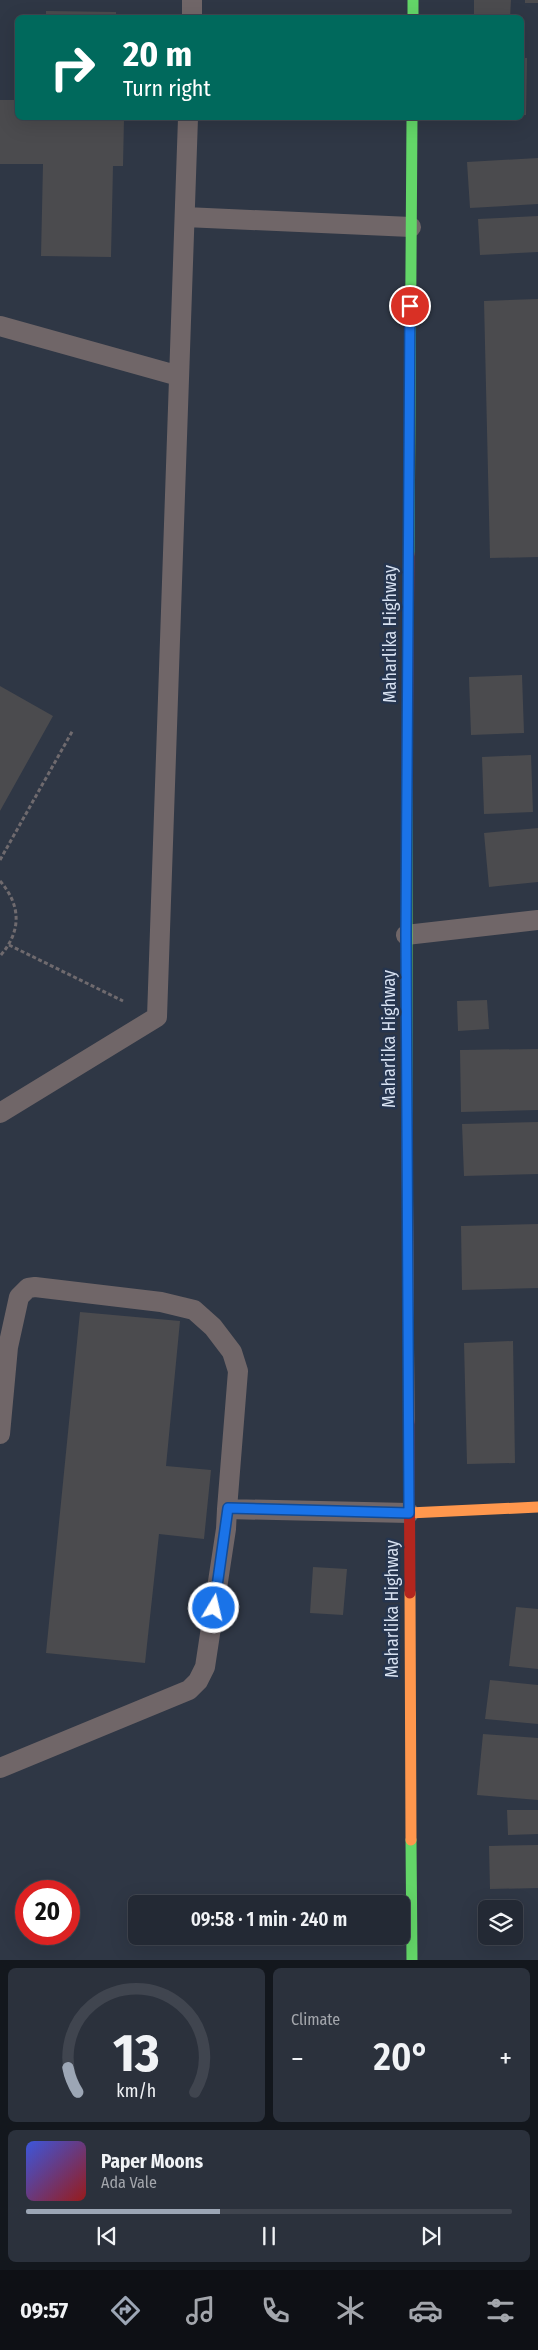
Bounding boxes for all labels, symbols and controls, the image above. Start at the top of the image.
text: 20 m [123,33,192,75]
icon: right [40,35,105,100]
text: Turn right [123,75,211,102]
pin [389,285,431,327]
icon: arrive [396,292,424,320]
street label: Maharlika Highway [379,565,401,703]
street label: Maharlika Highway [378,970,400,1108]
street label: Maharlika Highway [381,1540,403,1678]
position arrow [187,1581,239,1633]
speed limit sign: 20 [15,1880,80,1945]
map controls [478,1900,523,1945]
button: layers [478,1900,523,1945]
text: 09:58 · 1 min · 240 m [191,1908,347,1931]
text: Climate [291,2010,340,2029]
text: 13 [113,2022,160,2085]
text: 20° [374,2034,429,2080]
text: − [291,2042,304,2075]
text: + [499,2042,512,2075]
text: km/h [117,2080,156,2102]
text: Paper Moons [101,2150,203,2173]
text: Ada Vale [101,2173,157,2192]
icon: previous [93,2222,121,2250]
icon: pause [255,2222,283,2250]
icon: next [417,2222,445,2250]
icon: directions [108,2293,143,2328]
icon: music [183,2293,218,2328]
icon: phone [258,2293,293,2328]
icon: climate [333,2293,368,2328]
icon: car [408,2293,443,2328]
icon: filters [483,2293,518,2328]
text: 09:57 [20,2297,68,2324]

